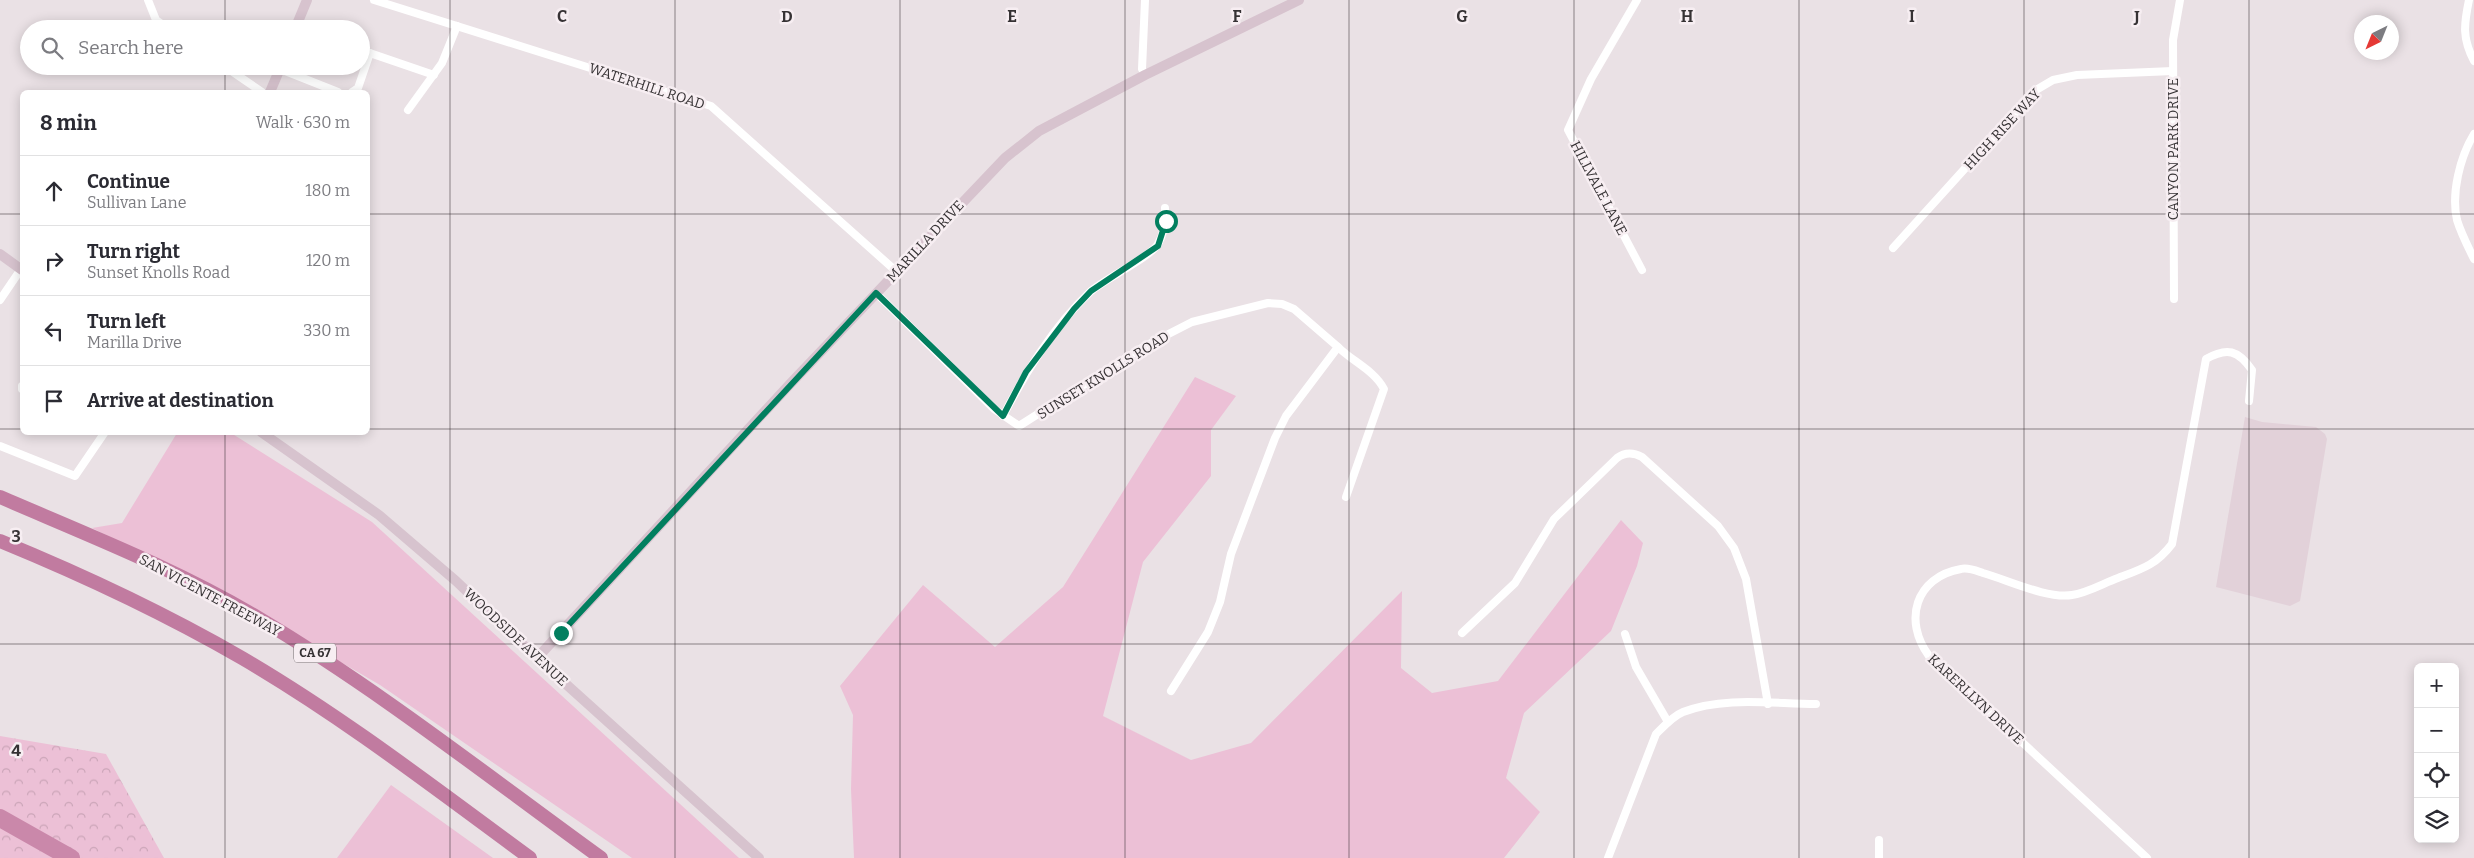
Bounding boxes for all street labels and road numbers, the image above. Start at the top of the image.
street label: WATERHILL ROAD [587,60,707,113]
street label: CANYON PARK DRIVE [2165,78,2182,220]
street label: HIGH RISE WAY [1960,85,2044,173]
street label: HILLVALE LANE [1567,138,1631,238]
street label: MARILLA DRIVE [883,197,968,286]
street label: SUNSET KNOLLS ROAD [1034,328,1172,423]
street label: SAN VICENTE FREEWAY [136,551,283,640]
street label: WOODSIDE AVENUE [460,585,571,690]
road number: CA 67 [294,644,336,662]
street label: KARERLLYN DRIVE [1924,651,2027,748]

